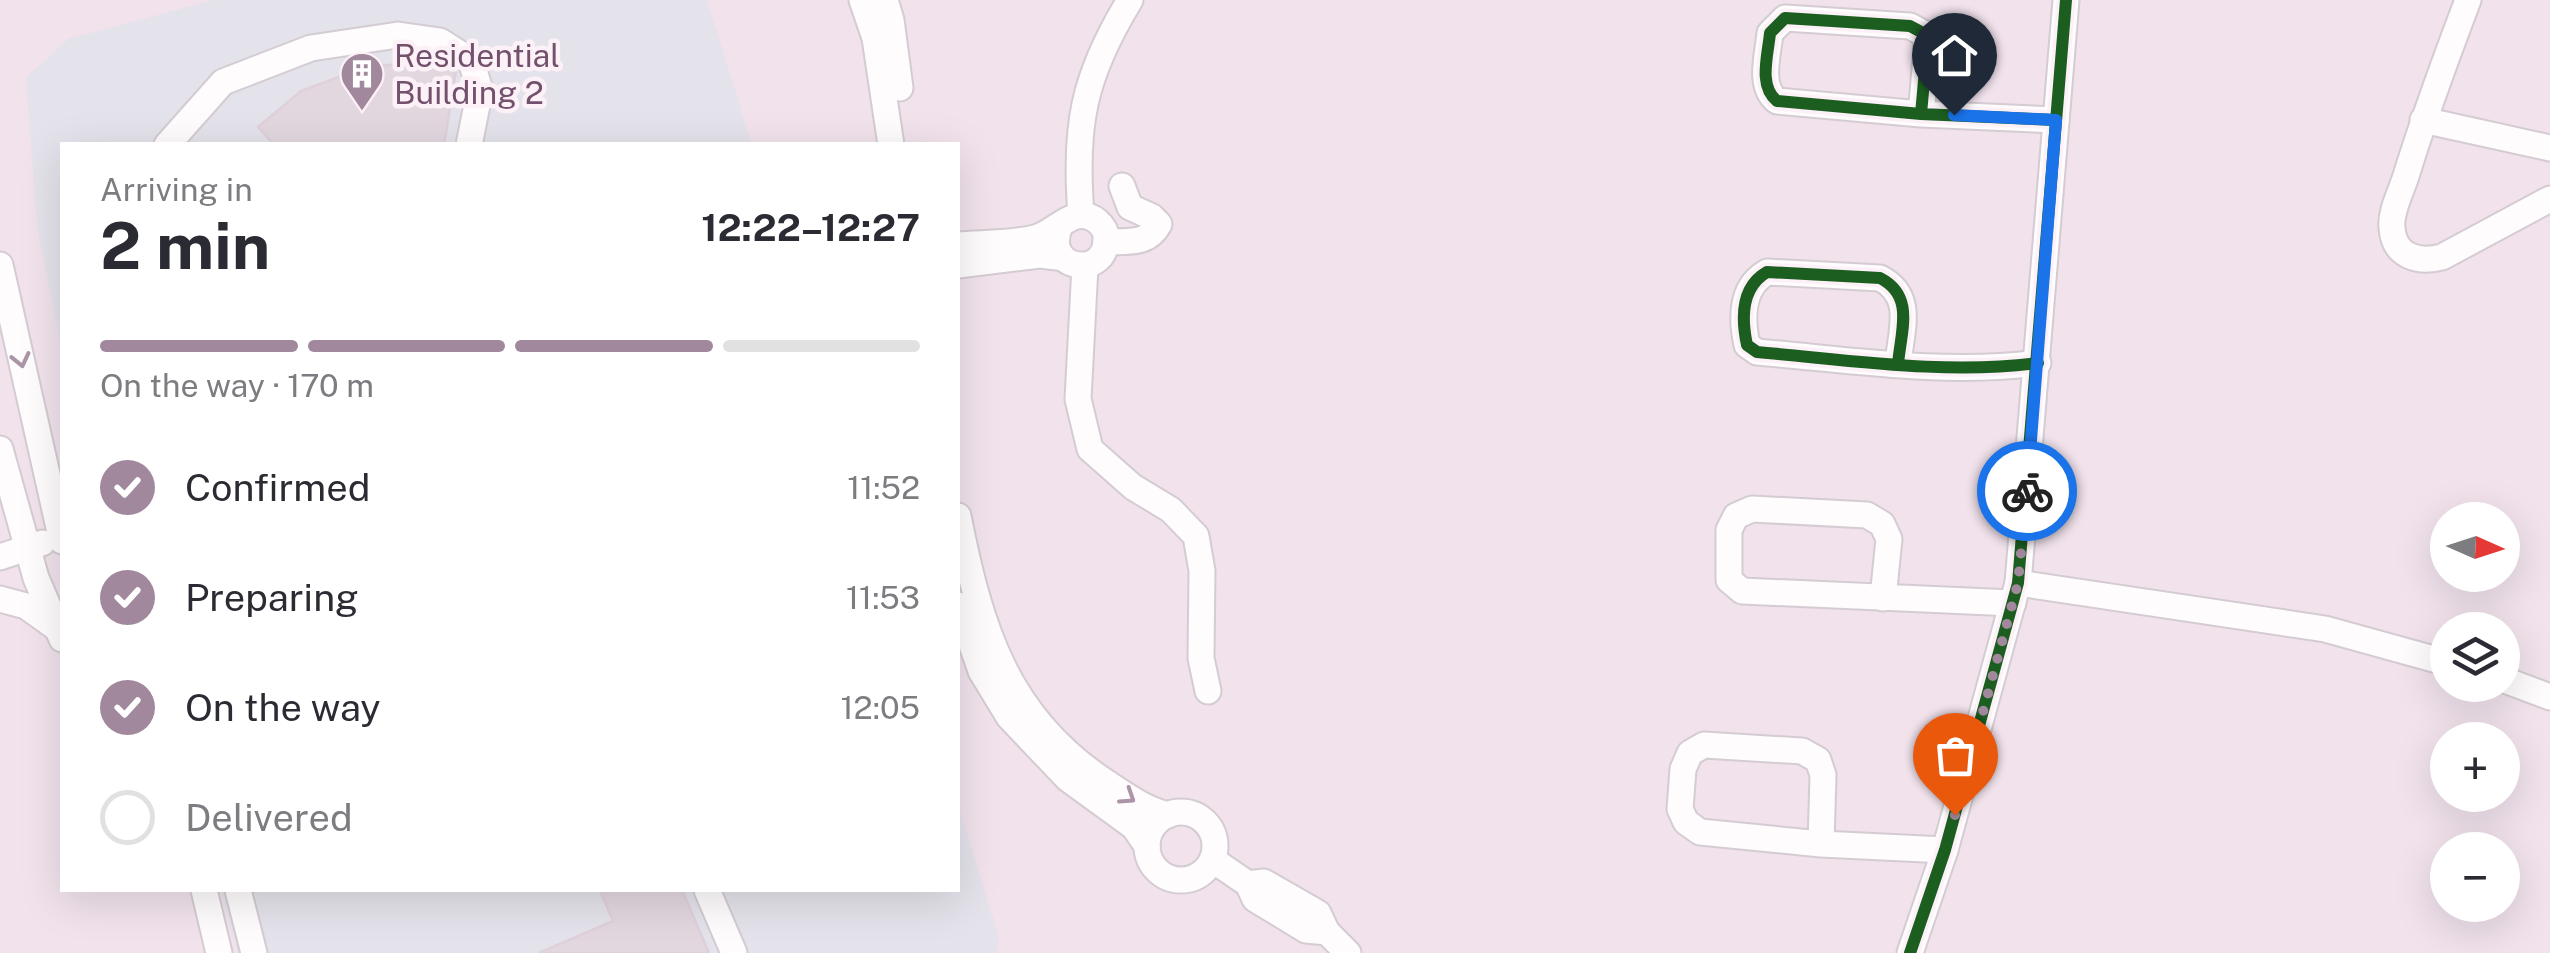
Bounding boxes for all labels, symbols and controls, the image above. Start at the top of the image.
pin [1912,13,1997,116]
icon: home [1927,28,1982,83]
place label: Residential Building 2 [394,37,560,111]
building icon: Residential Building 2 [339,51,385,112]
text: Arriving in [100,171,253,208]
text: 12:22–12:27 [701,205,920,250]
text: 2 min [100,207,270,284]
one-way arrow [9,351,30,368]
text: On the way · 170 m [100,367,374,404]
courier [1977,441,2077,541]
icon: check [100,460,155,515]
icon: bike [2000,464,2055,519]
text: Confirmed [185,465,370,510]
text: 11:52 [847,469,920,506]
north arrow [2430,502,2520,592]
map controls [2430,502,2520,922]
icon: check [100,570,155,625]
text: Preparing [185,575,359,620]
text: 11:53 [846,579,920,616]
button: layers [2430,612,2520,702]
icon: check [100,680,155,735]
text: On the way [185,685,381,730]
text: 12:05 [841,689,920,726]
pin [1913,713,1998,816]
button: + [2430,722,2520,812]
icon: bag [1928,728,1983,783]
one-way arrow [1117,785,1135,804]
text: Delivered [185,795,353,840]
button: − [2430,832,2520,922]

